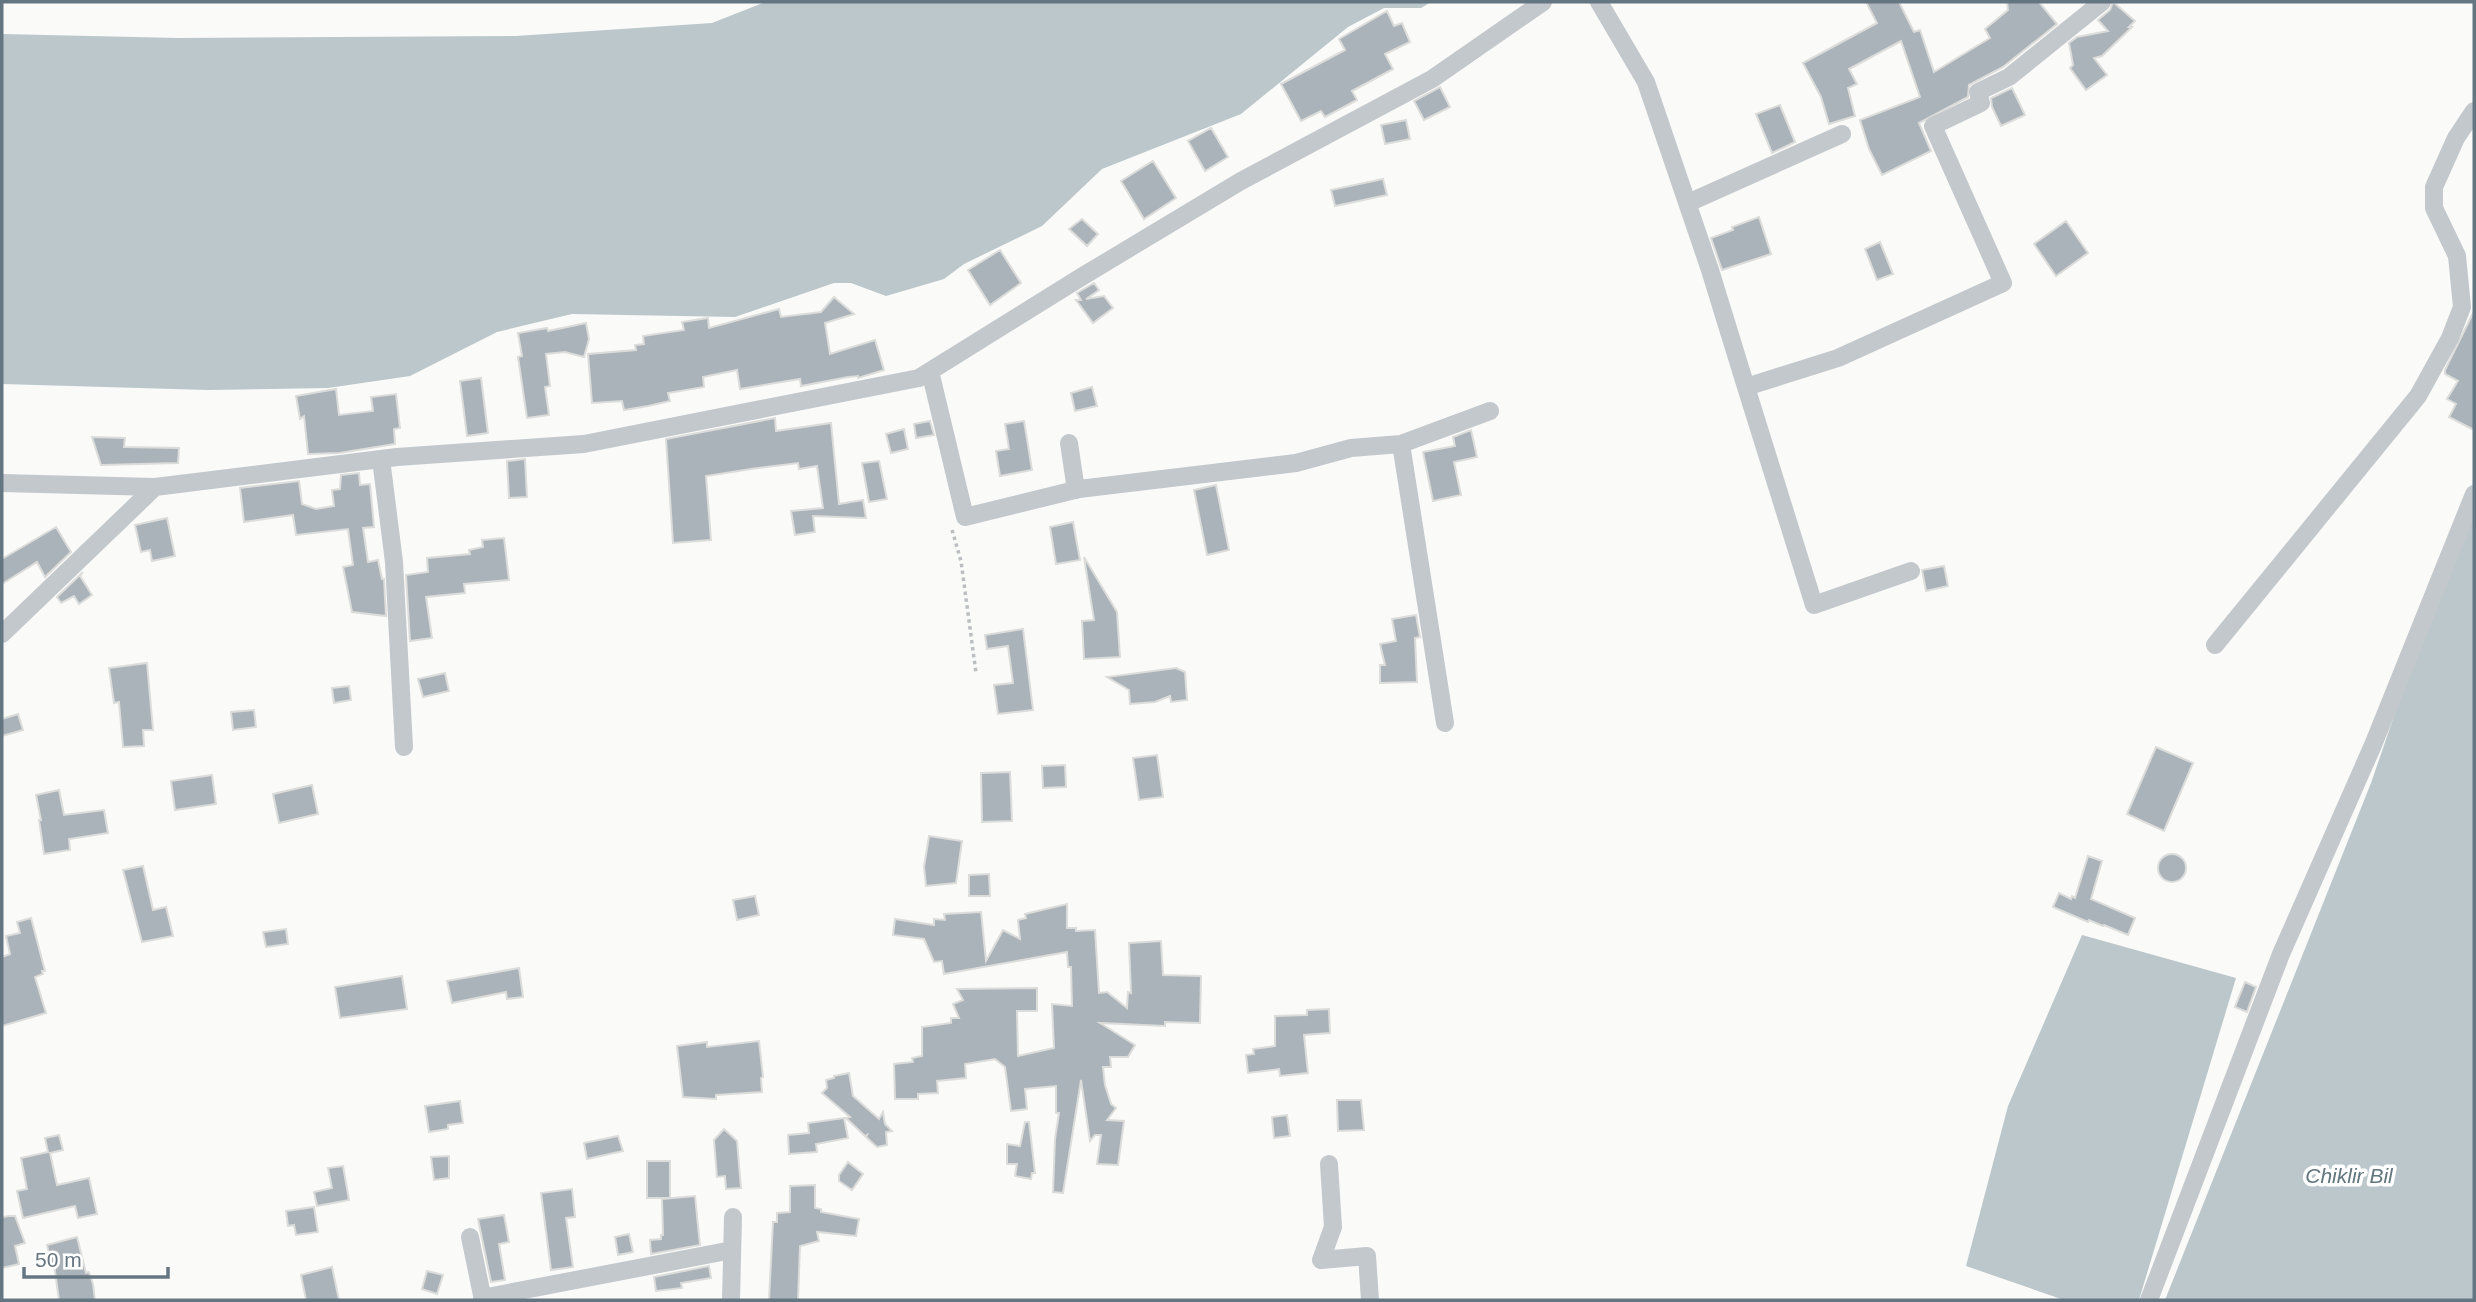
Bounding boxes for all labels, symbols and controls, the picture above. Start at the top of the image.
water label: Chiklir Bil [2305,1164,2394,1187]
scale bar [24,1236,168,1280]
text: 50 m [35,1248,82,1271]

